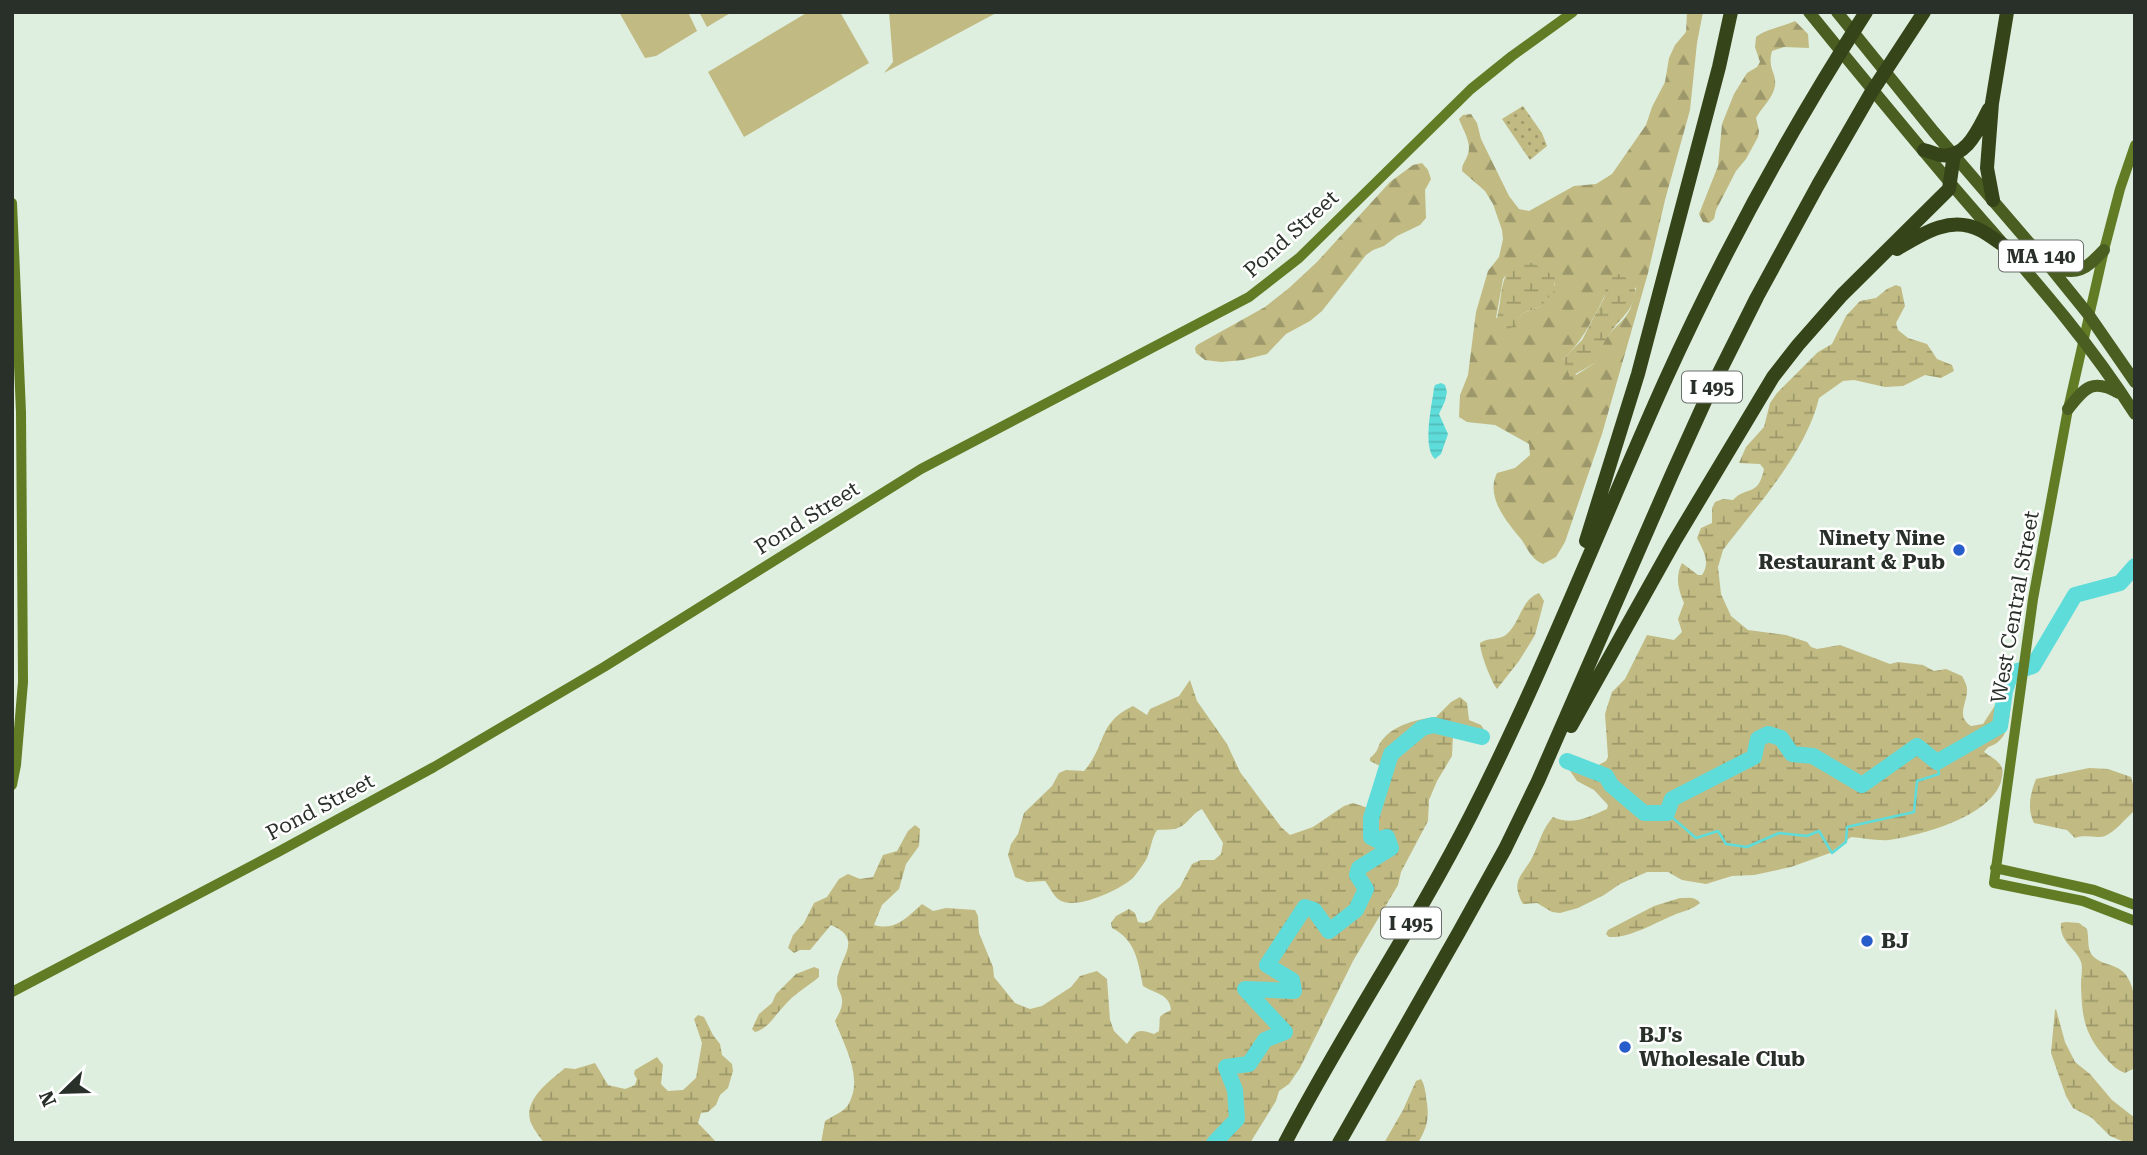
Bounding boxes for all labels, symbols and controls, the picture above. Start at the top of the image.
street label: Pond Street [1239,185,1343,283]
road number: MA 140 [1999,240,2083,272]
road number: I 495 [1682,372,1742,402]
street label: Pond Street [750,476,864,560]
street label: West Central Street [1986,509,2044,705]
place label: Ninety Nine Restaurant & Pub [1758,526,1945,574]
marker: Ninety Nine Restaurant & Pub [1951,542,1967,558]
street label: Pond Street [262,769,378,845]
road number: I 495 [1381,908,1441,939]
place label: BJ [1881,929,1909,953]
marker: BJ [1859,933,1875,949]
place label: BJ's Wholesale Club [1639,1023,1805,1071]
marker: BJ's Wholesale Club [1617,1039,1633,1055]
north arrow [28,1057,98,1127]
text: N [34,1087,61,1110]

